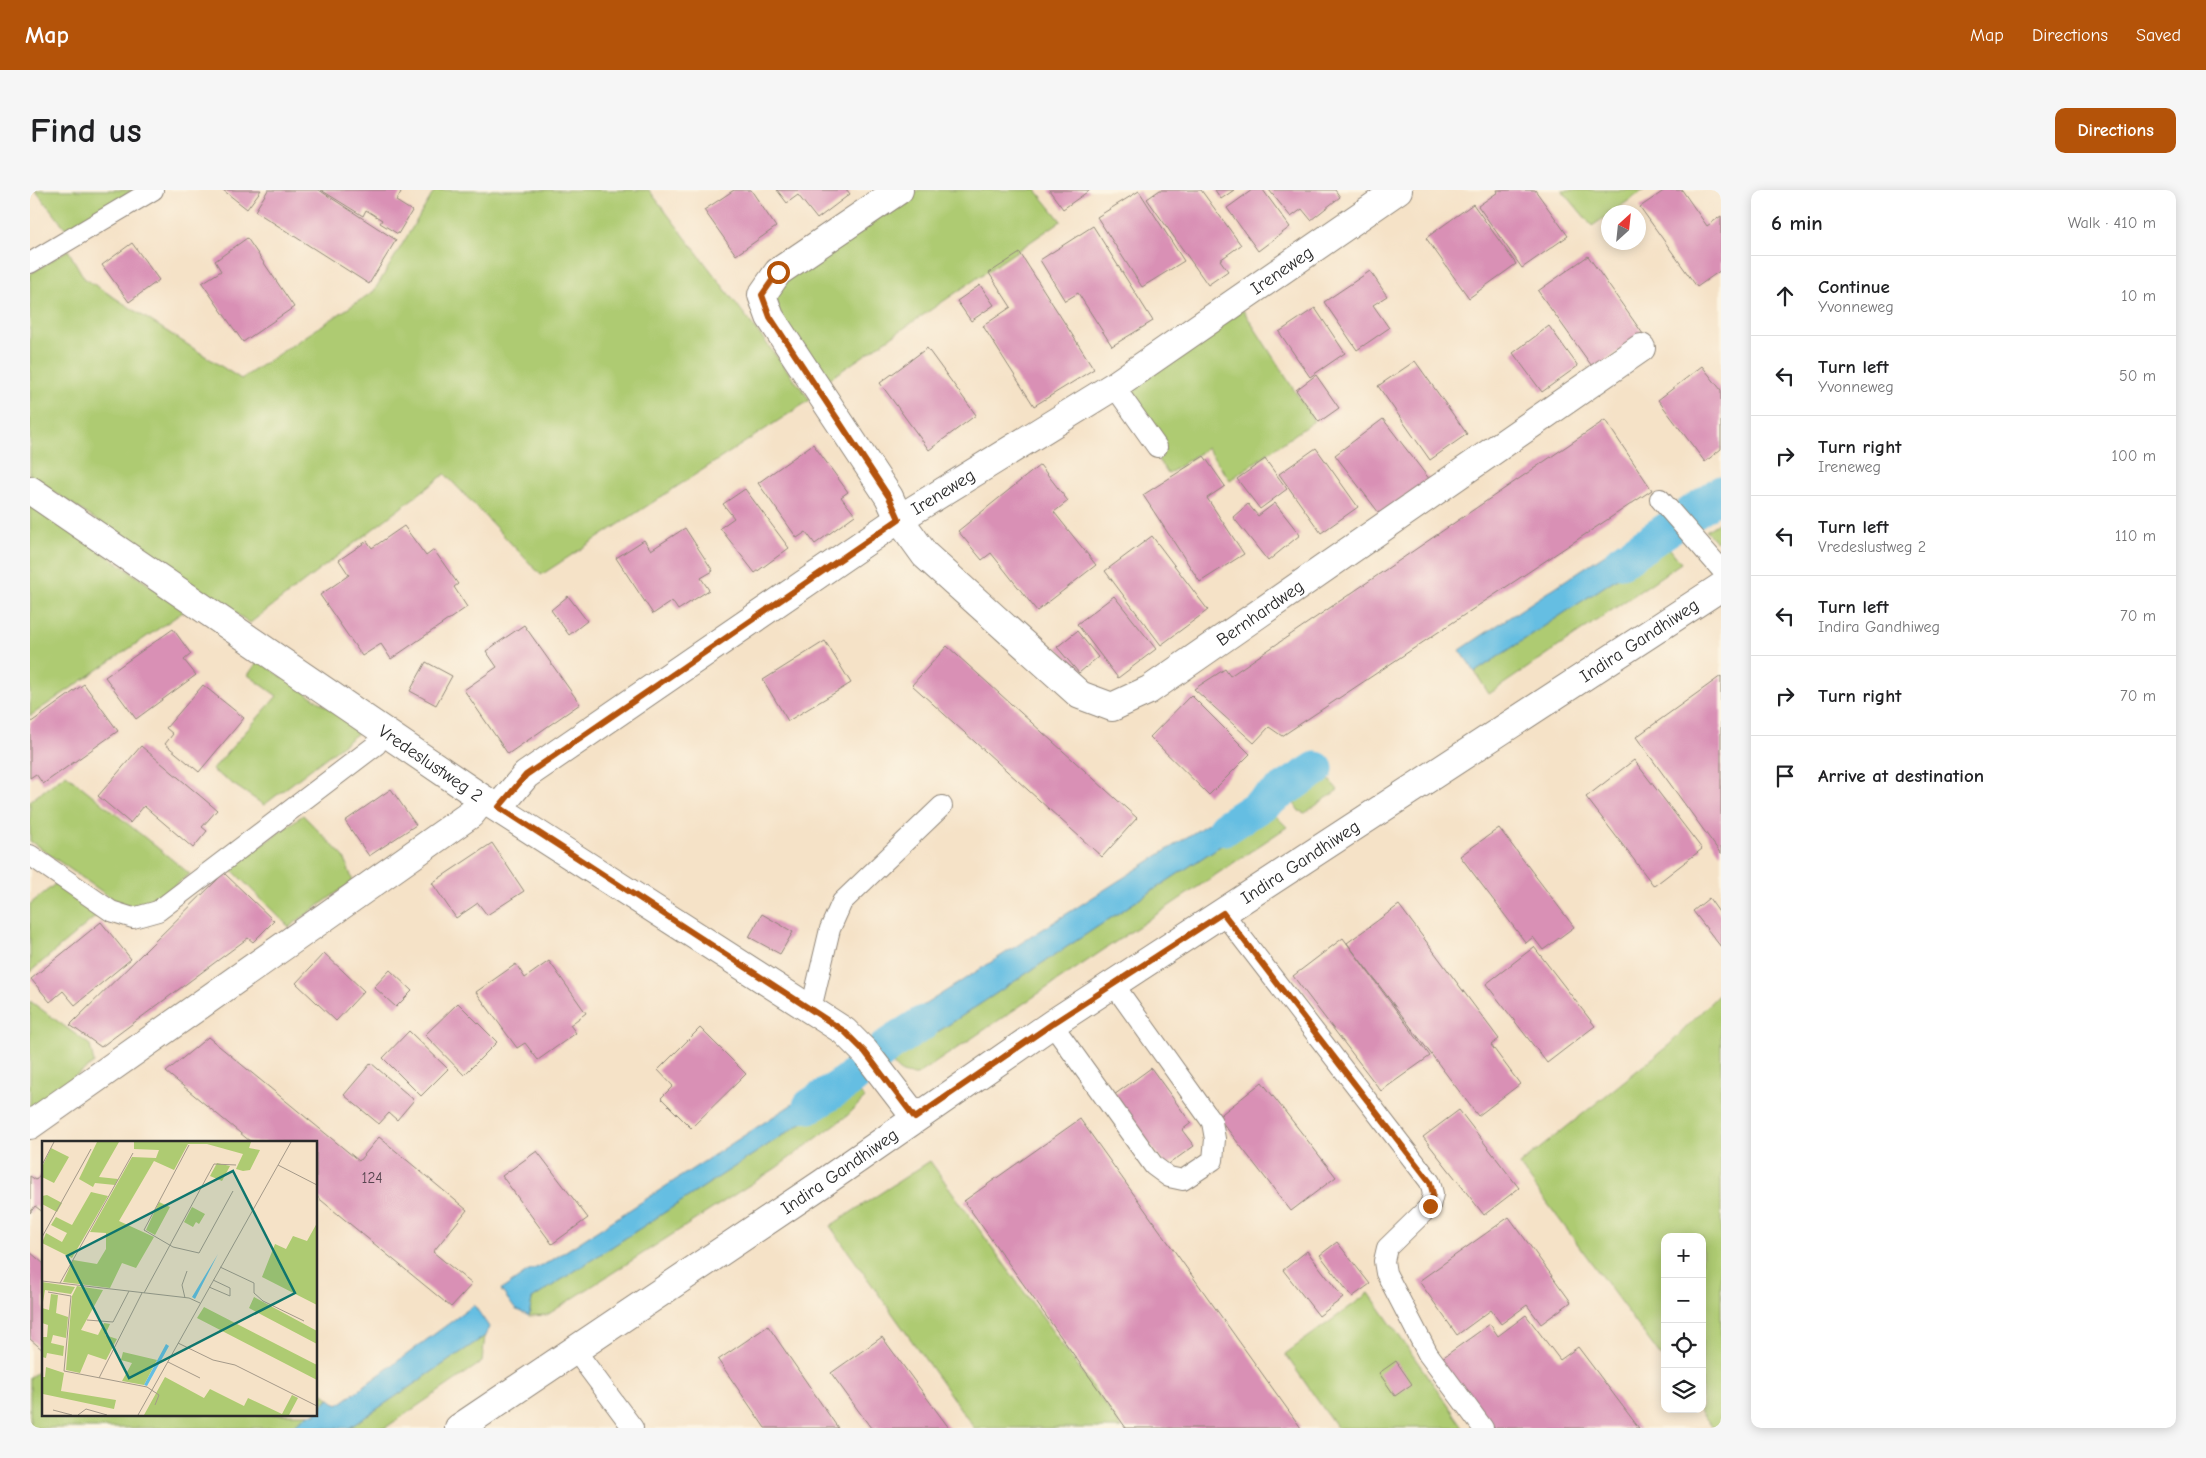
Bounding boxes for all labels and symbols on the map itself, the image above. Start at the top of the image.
north arrow [1601,205,1646,250]
street label: Ireneweg [1247,241,1317,299]
route start [767,261,790,284]
street label: Ireneweg [907,464,979,519]
street label: Bernhardweg [1212,575,1308,650]
street label: Indira Gandhiweg [1576,594,1702,687]
street label: Vredeslustweg 2 [374,720,487,806]
street label: Indira Gandhiweg [1237,816,1363,908]
street label: Indira Gandhiweg [777,1124,902,1219]
inset map [42,1141,318,1416]
house number: 124 [362,1169,382,1187]
route end [1419,1195,1442,1218]

